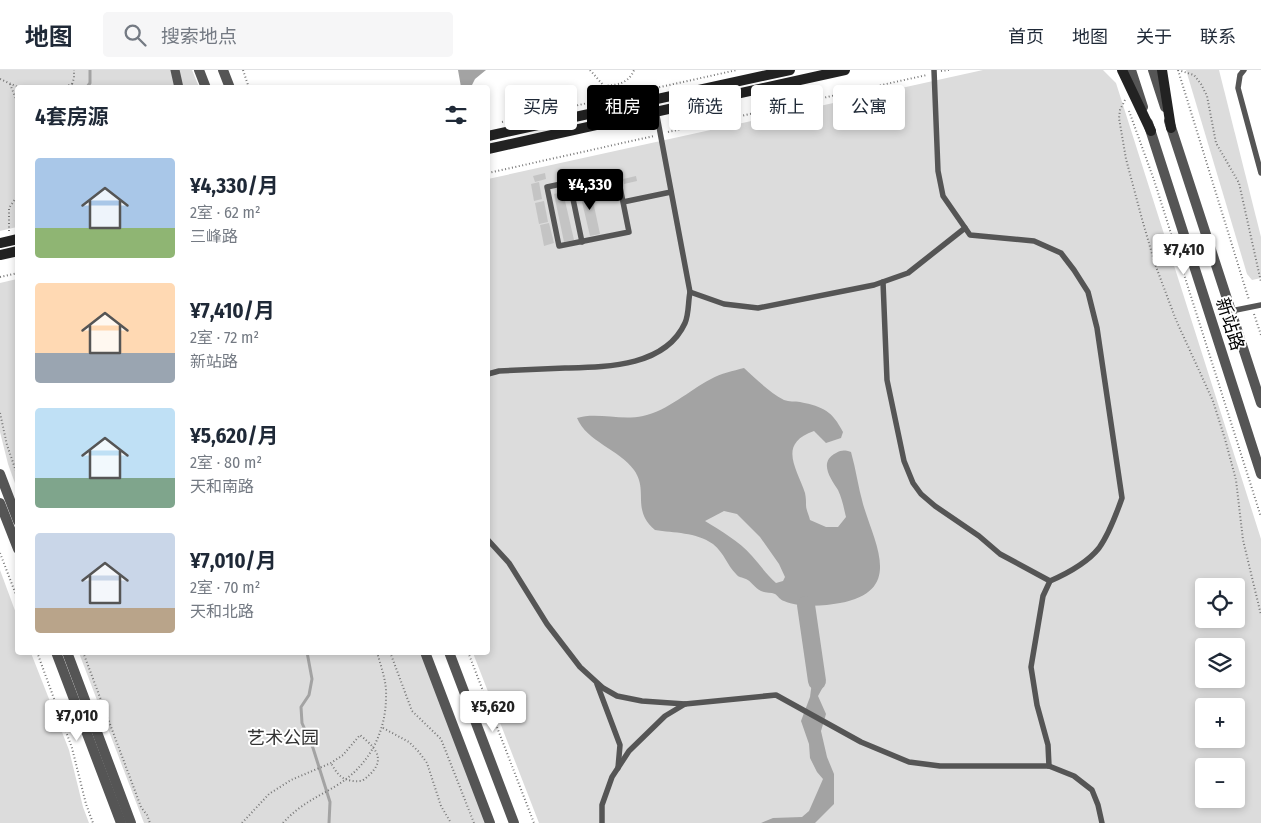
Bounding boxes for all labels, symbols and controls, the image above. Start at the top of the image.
search box [103,12,453,57]
icon: search [121,21,149,49]
text: 地图 [25,23,73,51]
text: 搜索地点 [161,25,237,48]
text: 首页 [1008,26,1044,48]
text: 地图 [1072,26,1108,48]
text: 关于 [1136,26,1172,48]
text: 联系 [1200,26,1236,48]
chip: 买房 [505,85,577,130]
chip: 租房 [587,85,659,130]
chip: 筛选 [669,85,741,130]
chip: 新上 [751,85,823,130]
chip: 公寓 [833,85,905,130]
icon: filters [442,101,470,129]
text: 4套房源 [35,104,109,130]
pin: ¥4,330 [549,168,631,211]
text: ¥4,330/月 [190,173,278,199]
text: ¥4,330 [568,175,612,194]
icon: home [75,178,135,238]
text: 2室 · 62 m² [190,203,261,222]
text: 三峰路 [190,227,238,246]
pin: ¥7,410 [1143,234,1225,276]
text: ¥7,410 [1163,240,1205,259]
street label: 新站路 [1211,295,1249,353]
text: ¥7,410/月 [190,298,275,324]
icon: home [75,303,135,363]
text: 2室 · 72 m² [190,328,259,347]
text: 新站路 [190,352,238,371]
text: ¥5,620/月 [190,423,278,449]
icon: home [75,428,135,488]
text: 2室 · 80 m² [190,453,262,472]
text: 天和南路 [190,477,254,496]
text: ¥7,010/月 [190,548,276,574]
icon: home [75,553,135,613]
text: 2室 · 70 m² [190,578,260,597]
map controls [1195,578,1245,808]
button: locate [1195,578,1245,628]
text: 天和北路 [190,602,254,621]
button: layers [1195,638,1245,688]
pin: ¥5,620 [452,690,534,733]
text: ¥5,620 [471,697,515,716]
button: + [1195,698,1245,748]
pin: ¥7,010 [36,700,118,742]
text: ¥7,010 [56,706,98,725]
park label: 艺术公园 [247,727,319,749]
button: − [1195,758,1245,808]

